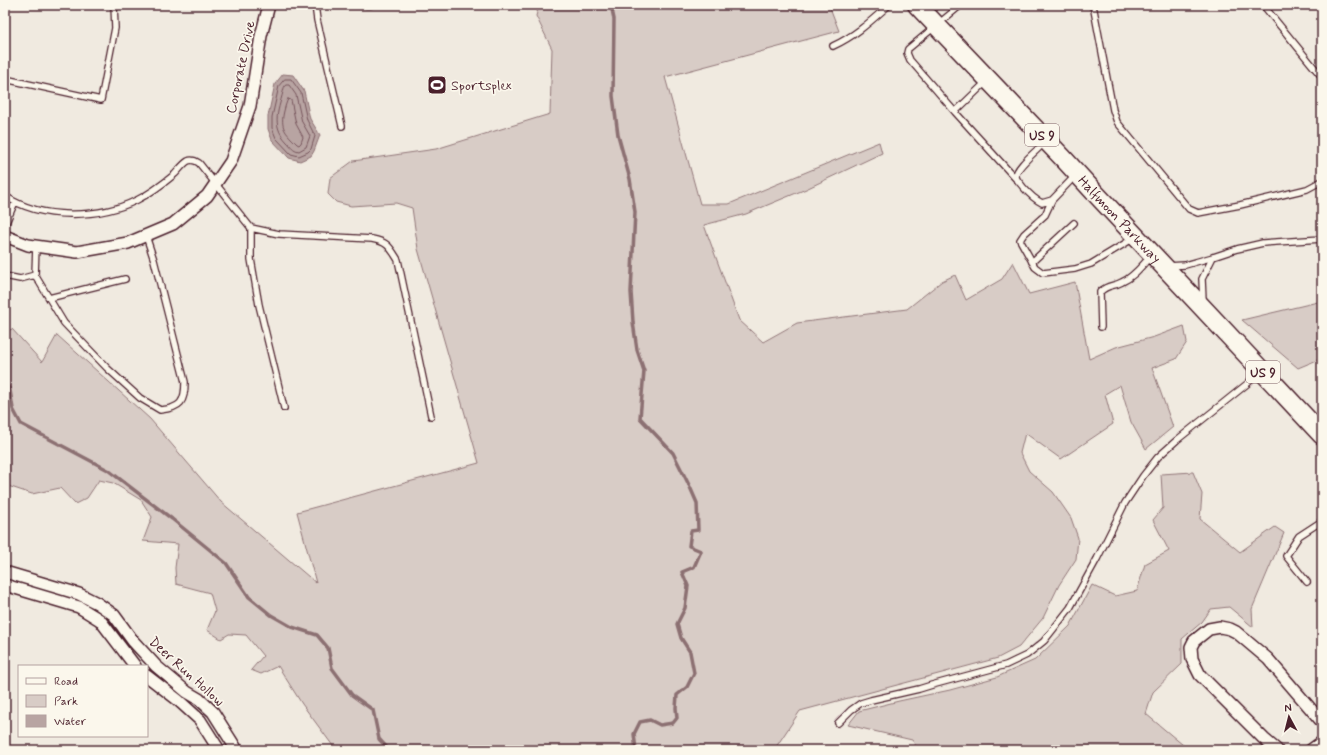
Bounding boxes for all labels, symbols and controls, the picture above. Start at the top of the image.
street label: Corporate Drive [222,19,260,115]
sports icon: Sportsplex [426,74,448,96]
place label: Sportsplex [451,77,512,95]
road number: US 9 [1025,124,1059,146]
street label: Halfmoon Parkway [1074,172,1164,268]
road number: US 9 [1246,361,1280,383]
street label: Deer Run Hollow [145,633,228,710]
legend [18,665,148,737]
text: Road [54,674,78,690]
text: Park [54,694,78,710]
north arrow [1269,697,1309,737]
text: N [1283,701,1292,715]
text: Water [54,714,86,730]

